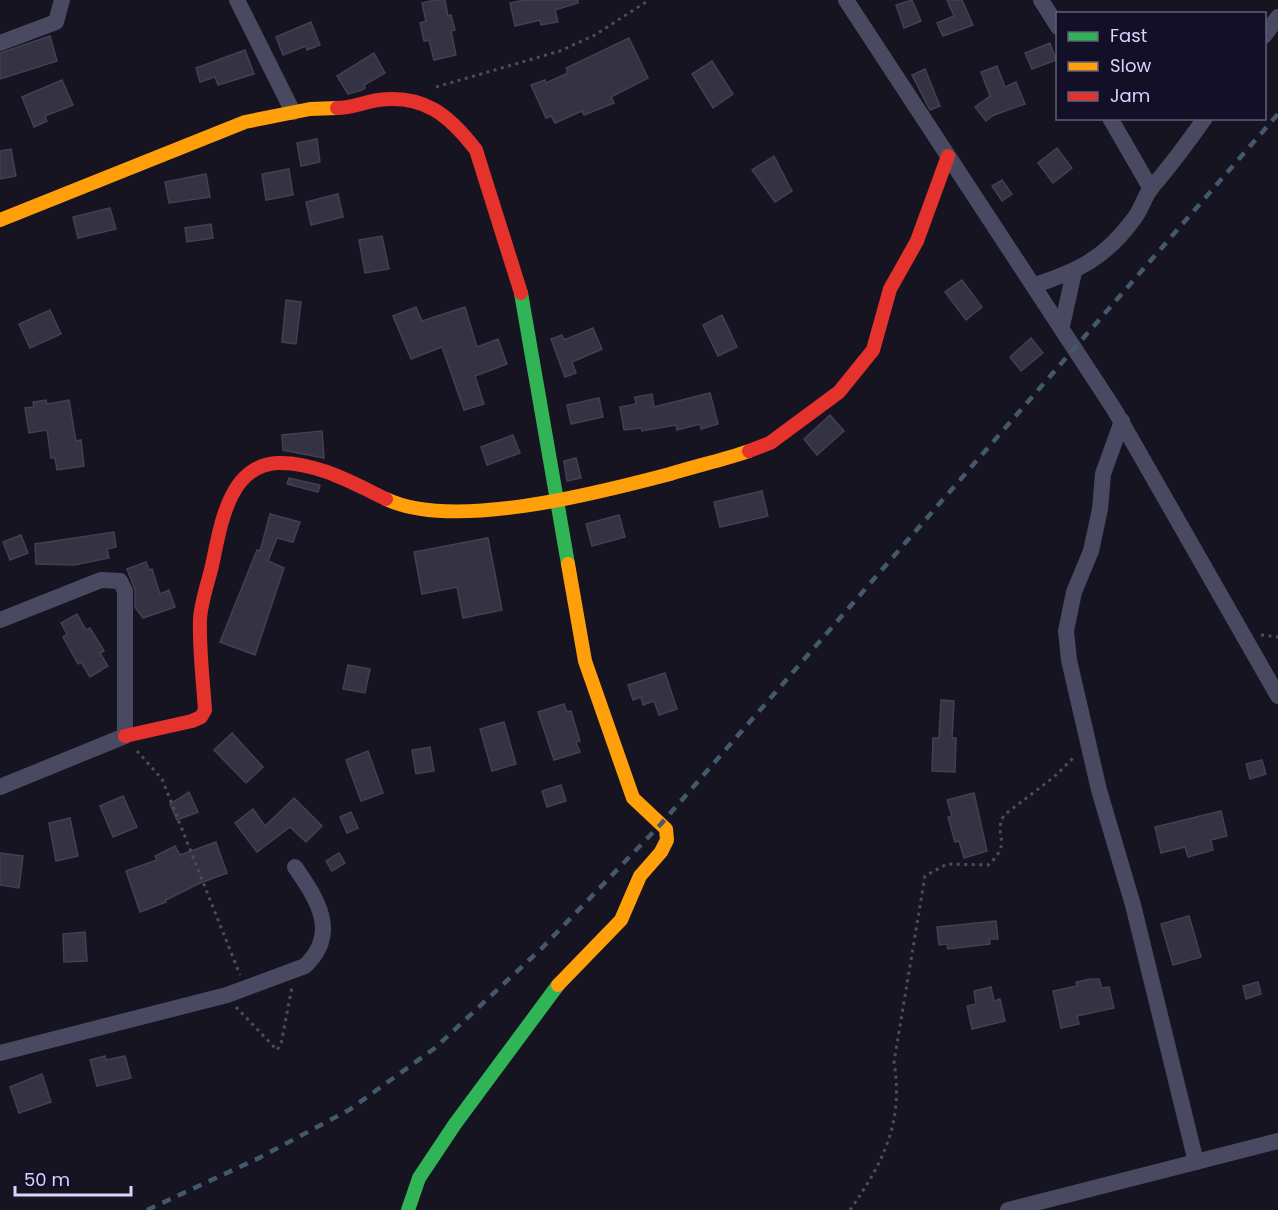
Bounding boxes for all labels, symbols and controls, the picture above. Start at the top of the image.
legend [1056,12,1266,120]
text: Fast [1110,23,1147,48]
text: Slow [1110,53,1152,78]
text: Jam [1110,83,1150,108]
scale bar [15,1159,130,1197]
text: 50 m [24,1167,70,1192]

